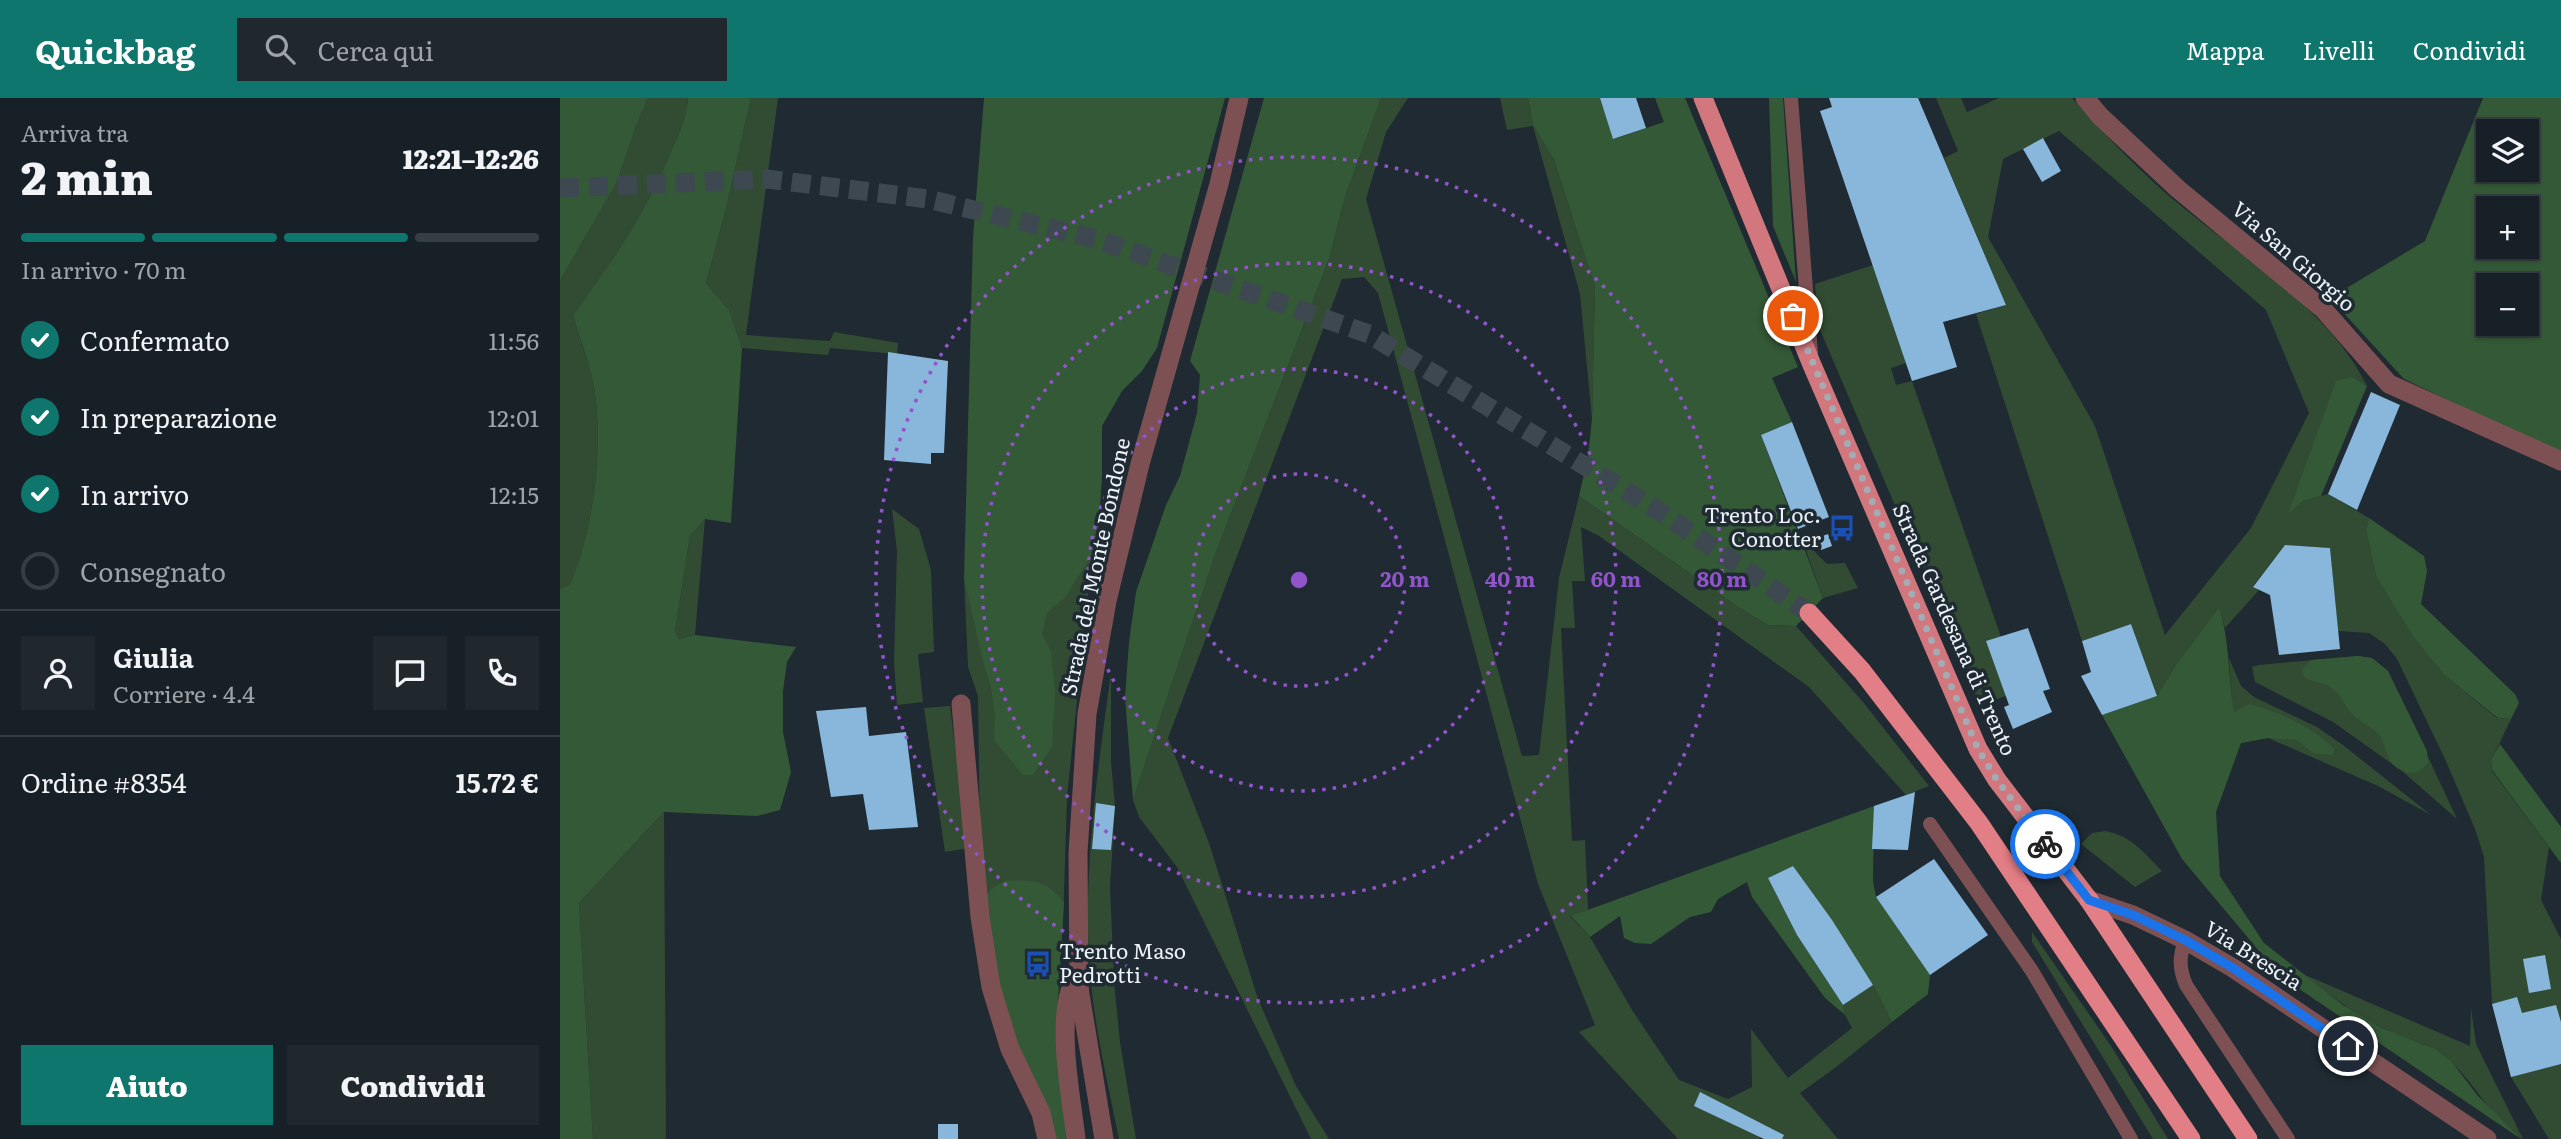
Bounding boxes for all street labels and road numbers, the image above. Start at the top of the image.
street label: Via San Giorgio [2226,193,2363,318]
street label: Strada del Monte Bondone [1051,435,1136,698]
street label: Strada Gardesana di Trento [1887,498,2026,760]
street label: Via Brescia [2199,912,2310,997]

